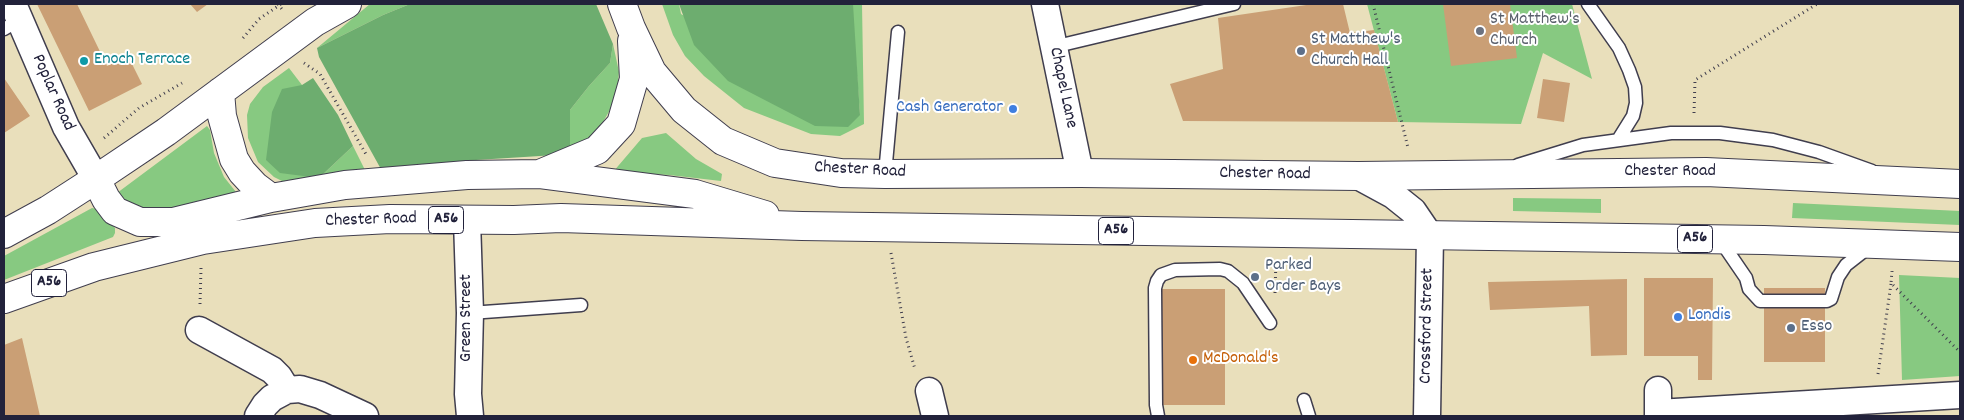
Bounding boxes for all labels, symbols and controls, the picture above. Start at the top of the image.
place label: St Matthew's Church [1490,10,1580,52]
marker: St Matthew's Church [1474,25,1486,37]
place label: St Matthew's Church Hall [1311,30,1401,72]
marker: St Matthew's Church Hall [1295,45,1307,57]
street label: Chapel Lane [1043,46,1081,130]
place label: Enoch Terrace [94,50,190,72]
street label: Poplar Road [26,51,78,135]
marker: Enoch Terrace [78,55,90,67]
place label: Cash Generator [896,98,1003,120]
marker: Cash Generator [1007,103,1019,115]
street label: Chester Road [814,158,906,184]
street label: Chester Road [1624,162,1716,184]
street label: Chester Road [1219,163,1311,187]
road number: A56 [428,206,464,234]
street label: Chester Road [325,209,417,233]
road number: A56 [1098,218,1134,245]
road number: A56 [1678,225,1712,252]
place label: Parked Order Bays [1265,256,1341,298]
street label: Crossford Street [1416,268,1440,384]
road number: A56 [32,270,66,296]
marker: Parked Order Bays [1249,271,1261,283]
street label: Green Street [457,274,479,362]
place label: Londis [1688,306,1731,328]
marker: Londis [1672,311,1684,323]
place label: Esso [1801,317,1832,339]
marker: Esso [1785,322,1797,334]
place label: McDonald's [1203,349,1279,371]
marker: McDonald's [1187,354,1199,366]

